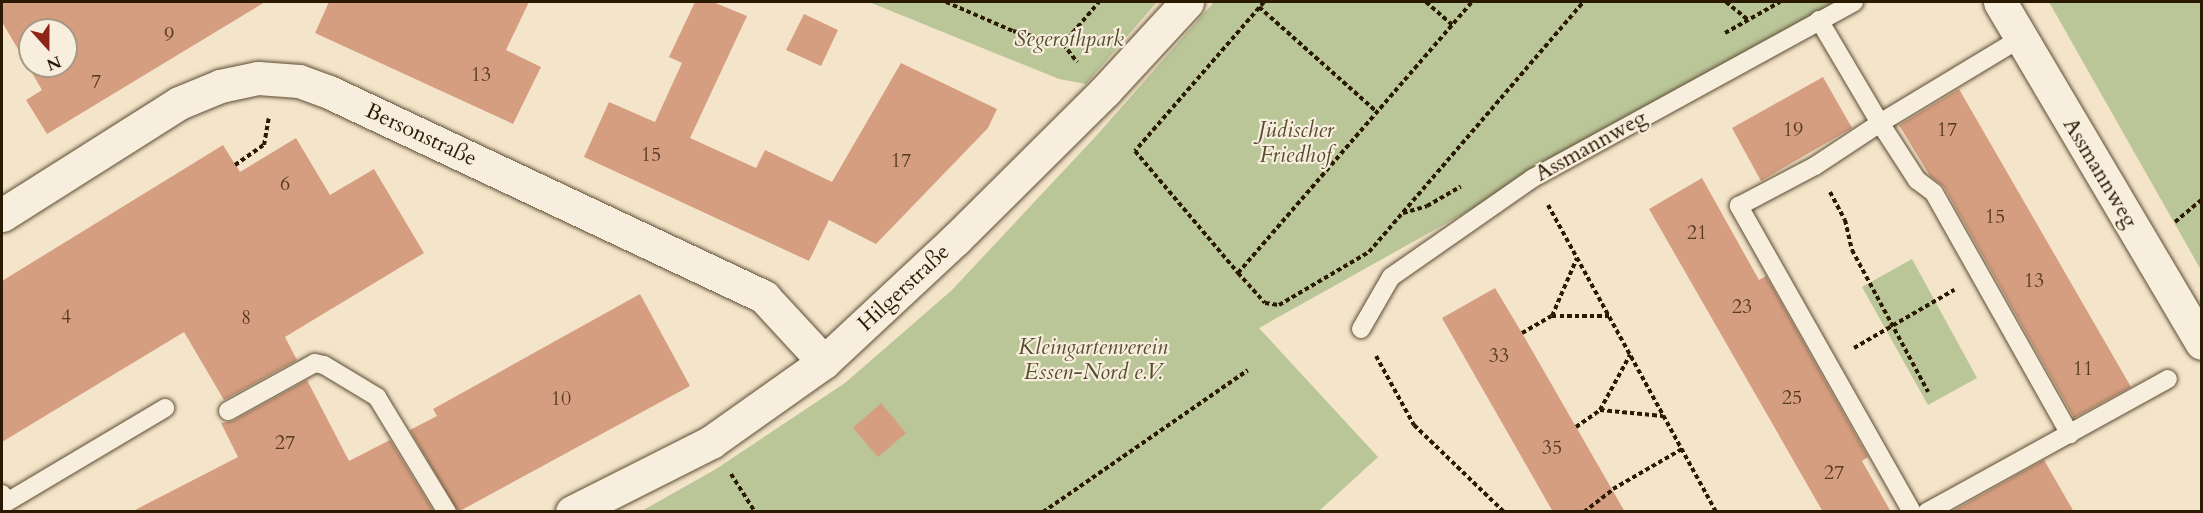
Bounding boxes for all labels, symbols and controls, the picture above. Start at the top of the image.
north arrow [18,18,78,78]
house number: 9 [164,22,174,46]
park label: Segerothpark [1014,27,1124,53]
text: N [43,50,64,76]
house number: 13 [471,62,491,86]
house number: 7 [91,69,101,93]
street label: Bersonstraße [361,98,481,172]
street label: Assmannweg [1531,105,1651,187]
street label: Assmannweg [2057,113,2143,233]
park label: Jüdischer Friedhof [1258,117,1334,168]
house number: 19 [1783,117,1803,141]
house number: 17 [1937,117,1957,141]
house number: 15 [641,142,661,166]
house number: 17 [891,148,911,172]
house number: 6 [280,171,290,195]
house number: 15 [1985,204,2005,228]
house number: 21 [1687,220,1707,244]
street label: Hilgerstraße [853,239,955,337]
house number: 13 [2024,268,2044,292]
house number: 23 [1732,294,1752,318]
house number: 4 [61,304,71,328]
house number: 8 [241,305,251,329]
park label: Kleingartenverein Essen-Nord e.V. [1018,334,1168,386]
house number: 33 [1489,343,1509,367]
house number: 11 [2073,356,2093,380]
house number: 25 [1782,385,1802,409]
house number: 10 [551,386,571,410]
house number: 27 [275,430,295,454]
house number: 35 [1542,435,1562,459]
house number: 27 [1824,460,1844,484]

